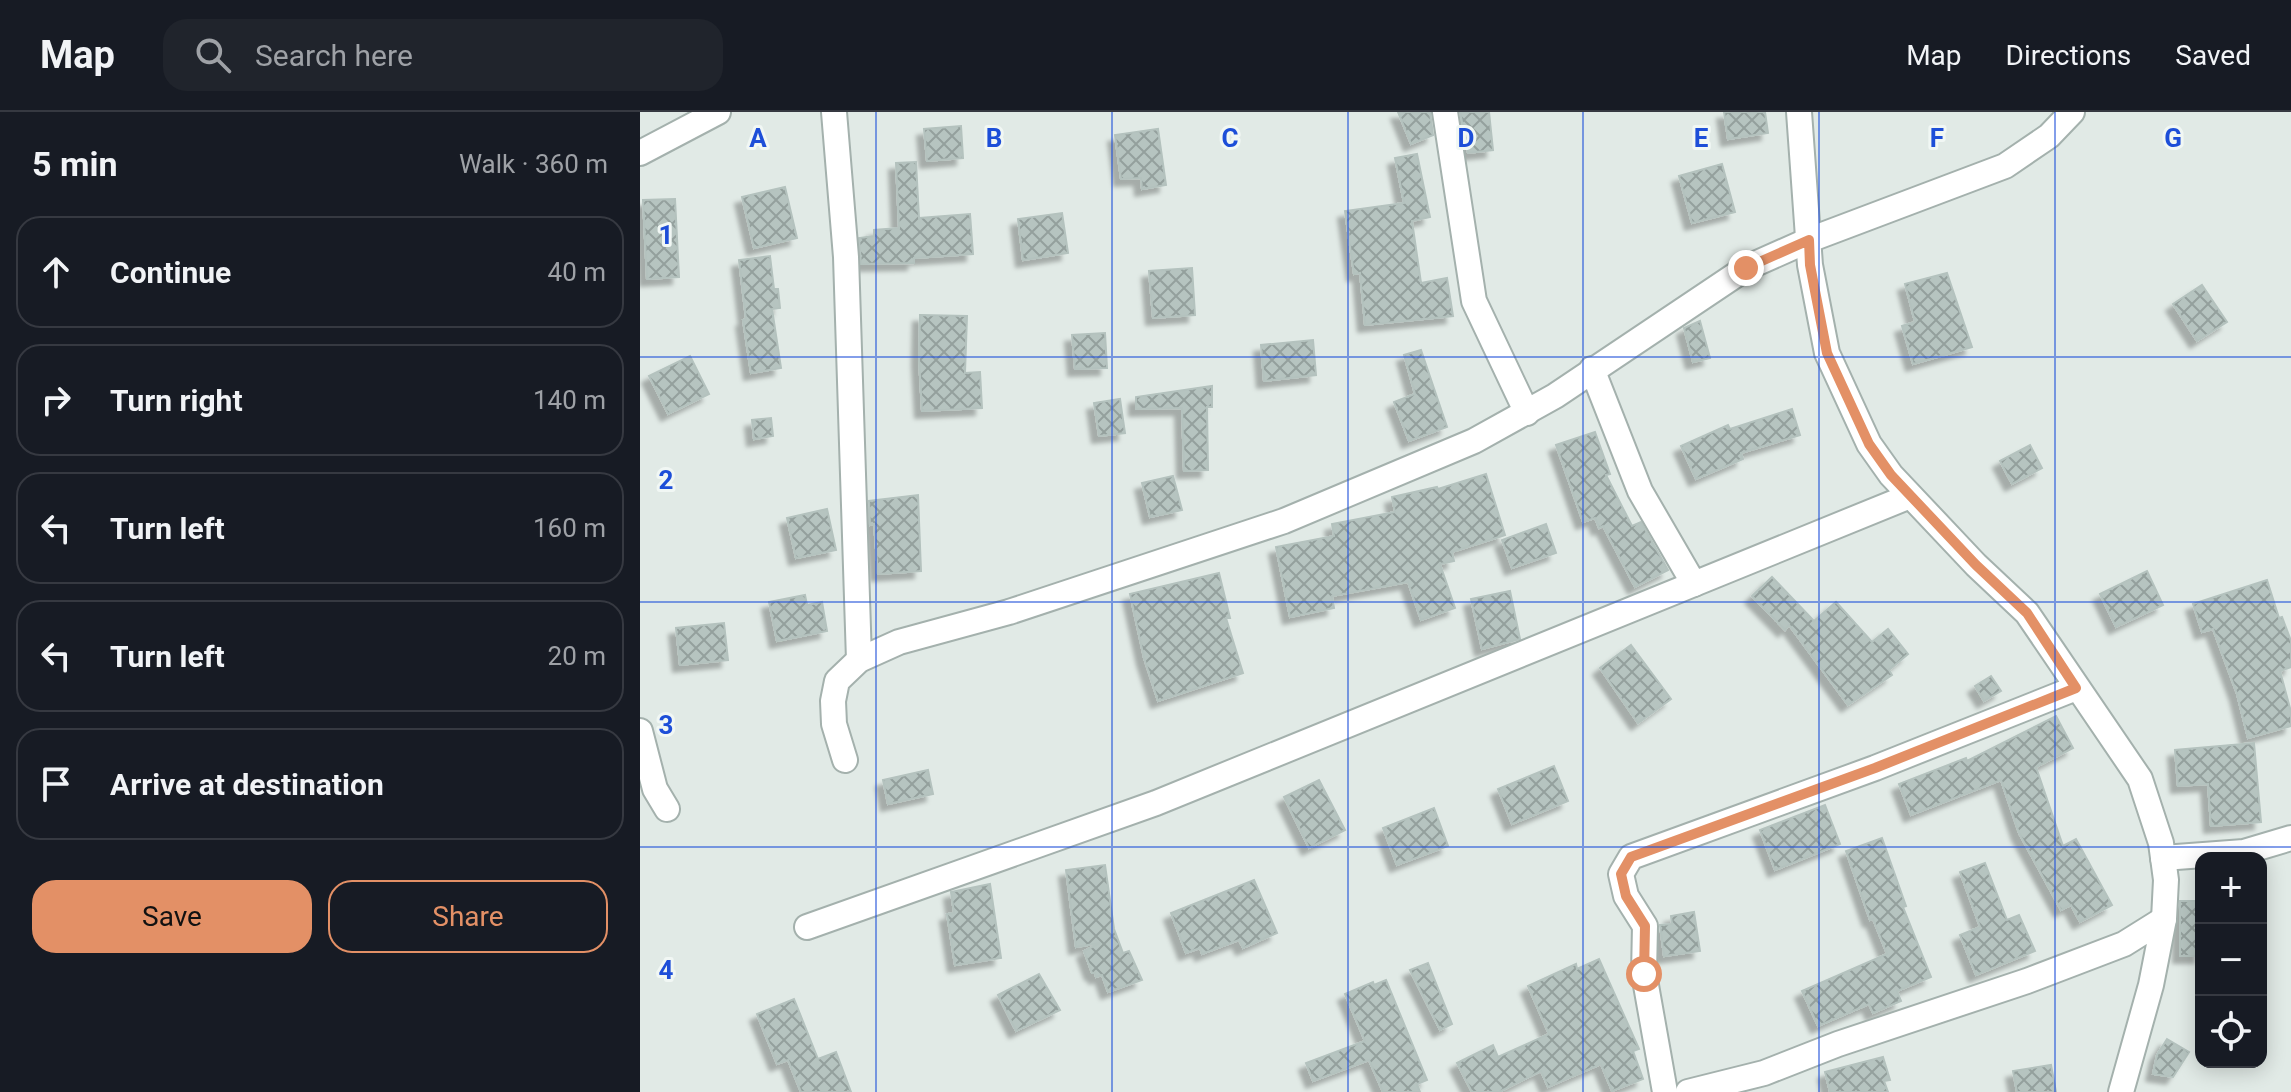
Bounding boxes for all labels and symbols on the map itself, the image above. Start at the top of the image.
text: A [749,123,767,153]
text: B [986,123,1002,153]
text: C [1221,123,1239,153]
text: D [1458,123,1474,153]
text: E [1694,123,1709,153]
text: F [1930,123,1944,153]
text: G [2164,123,2182,153]
text: 1 [659,220,673,250]
route end [1728,250,1764,286]
text: 2 [659,465,673,495]
text: 3 [659,710,673,740]
text: 4 [659,955,674,985]
route start [1626,956,1662,992]

